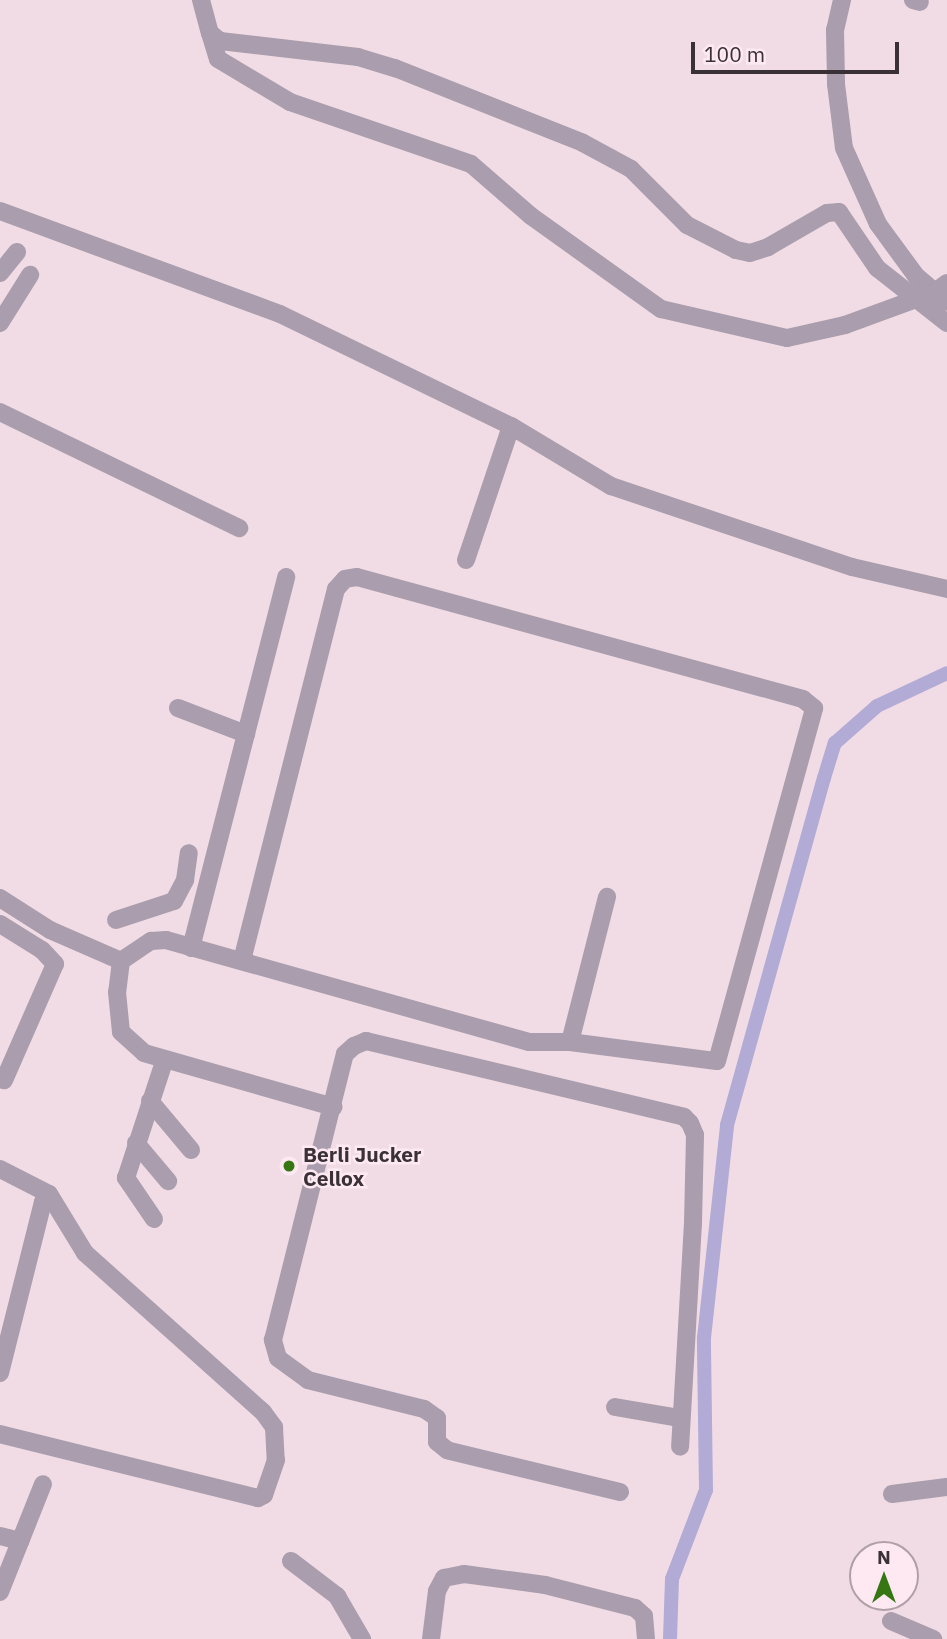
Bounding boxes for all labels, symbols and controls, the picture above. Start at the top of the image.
scale bar [695,28,903,72]
text: 100 m [704,40,765,68]
place label: Berli Jucker Cellox [303,1141,422,1191]
marker: Berli Jucker Cellox [281,1158,297,1174]
north arrow [849,1541,919,1611]
text: N [877,1545,891,1569]

